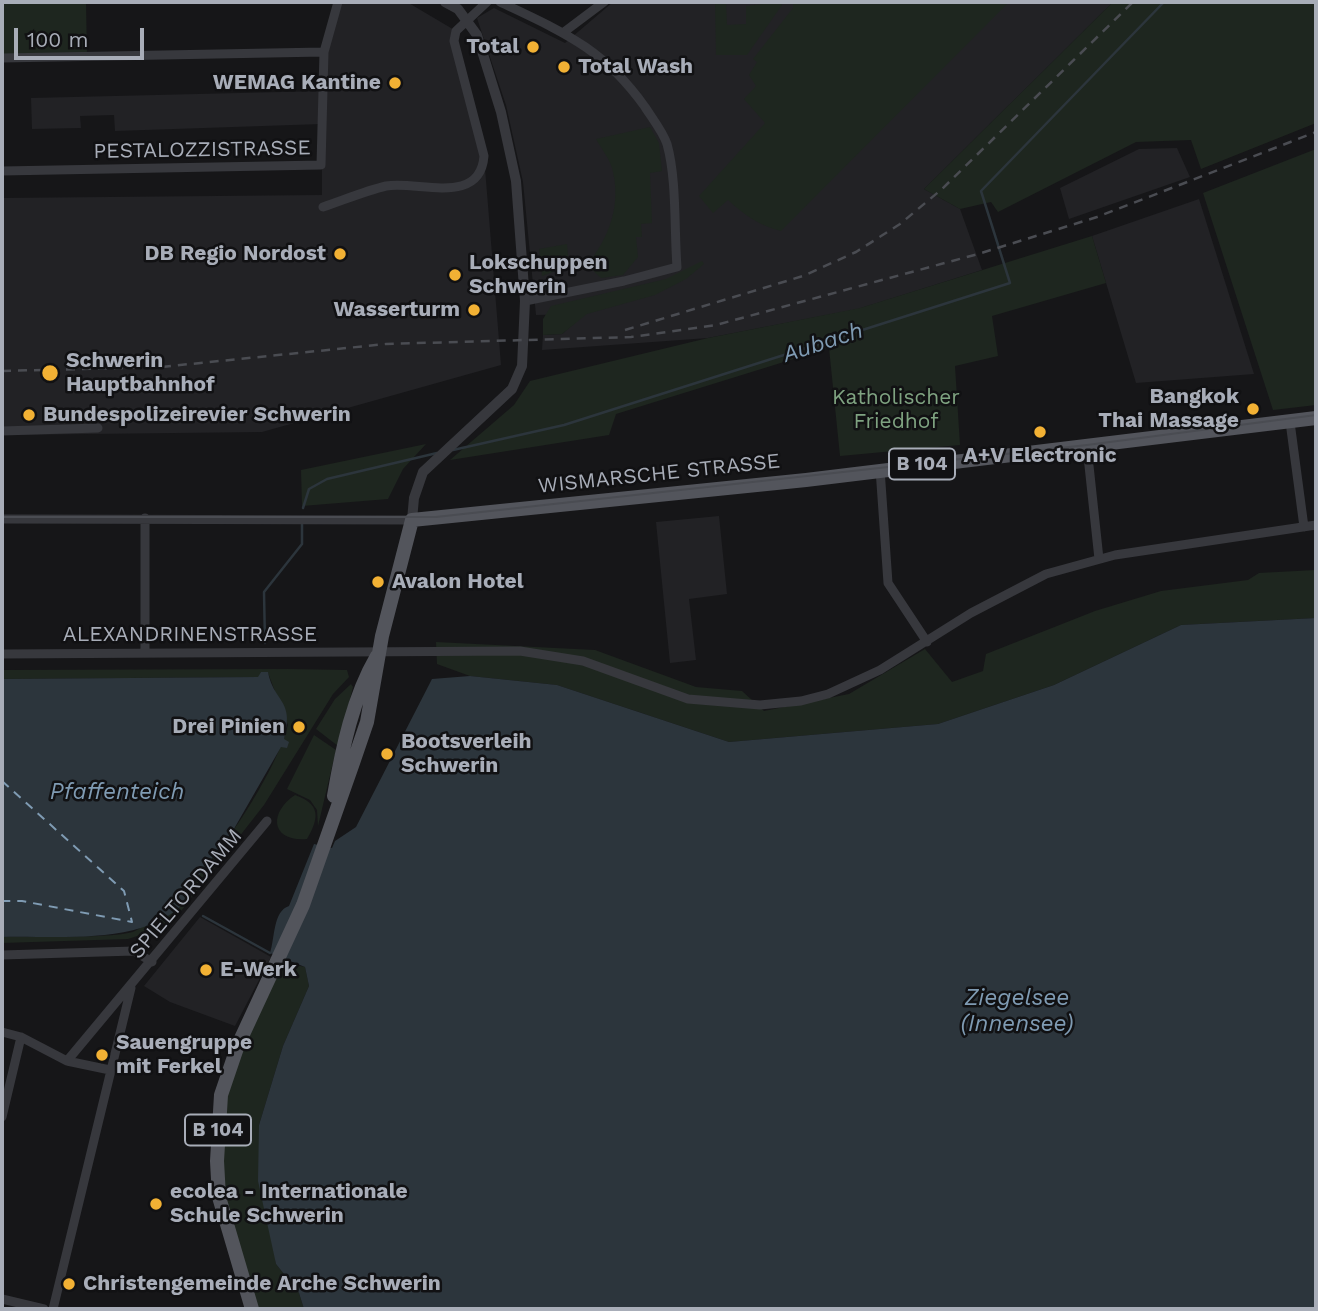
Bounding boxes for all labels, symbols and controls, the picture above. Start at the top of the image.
scale bar [18,14,147,58]
text: 100 m [27,27,89,52]
place label: Total [466,34,519,60]
marker: Total [525,39,541,55]
place label: Total Wash [578,54,693,80]
marker: Total Wash [556,59,572,75]
place label: WEMAG Kantine [213,70,381,96]
marker: WEMAG Kantine [387,75,403,91]
street label: PESTALOZZISTRASSE [93,136,311,164]
place label: DB Regio Nordost [145,241,326,267]
marker: DB Regio Nordost [332,246,348,262]
place label: Lokschuppen Schwerin [469,250,608,300]
marker: Lokschuppen Schwerin [447,267,463,283]
place label: Wasserturm [334,297,460,323]
marker: Wasserturm [466,302,482,318]
water label: Aubach [779,317,867,369]
place label: Schwerin Hauptbahnhof [66,348,215,398]
marker: Schwerin Hauptbahnhof [40,363,60,383]
place label: Bangkok Thai Massage [1098,384,1239,434]
park label: Katholischer Friedhof [832,385,960,435]
marker: Bangkok Thai Massage [1245,401,1261,417]
place label: Bundespolizeirevier Schwerin [43,402,351,428]
marker: Bundespolizeirevier Schwerin [21,407,37,423]
marker: A+V Electronic [1032,424,1048,440]
place label: A+V Electronic [963,443,1117,469]
street label: WISMARSCHE STRASSE [537,449,781,499]
road number: B 104 [889,449,955,480]
place label: Avalon Hotel [392,569,524,595]
marker: Avalon Hotel [370,574,386,590]
street label: ALEXANDRINENSTRASSE [63,622,317,648]
place label: Drei Pinien [172,714,285,740]
marker: Drei Pinien [291,719,307,735]
place label: Bootsverleih Schwerin [401,729,532,779]
marker: Bootsverleih Schwerin [379,746,395,762]
water label: Pfaffenteich [50,778,184,806]
street label: SPIELTORDAMM [124,824,248,964]
place label: E-Werk [220,957,297,983]
marker: E-Werk [198,962,214,978]
water label: Ziegelsee (Innensee) [961,984,1073,1038]
place label: Sauengruppe mit Ferkel [116,1030,252,1080]
marker: Sauengruppe mit Ferkel [94,1047,110,1063]
road number: B 104 [185,1114,251,1146]
place label: ecolea - Internationale Schule Schwerin [170,1179,408,1229]
marker: ecolea - Internationale Schule Schwerin [148,1196,164,1212]
place label: Christengemeinde Arche Schwerin [83,1271,441,1297]
marker: Christengemeinde Arche Schwerin [61,1276,77,1292]

